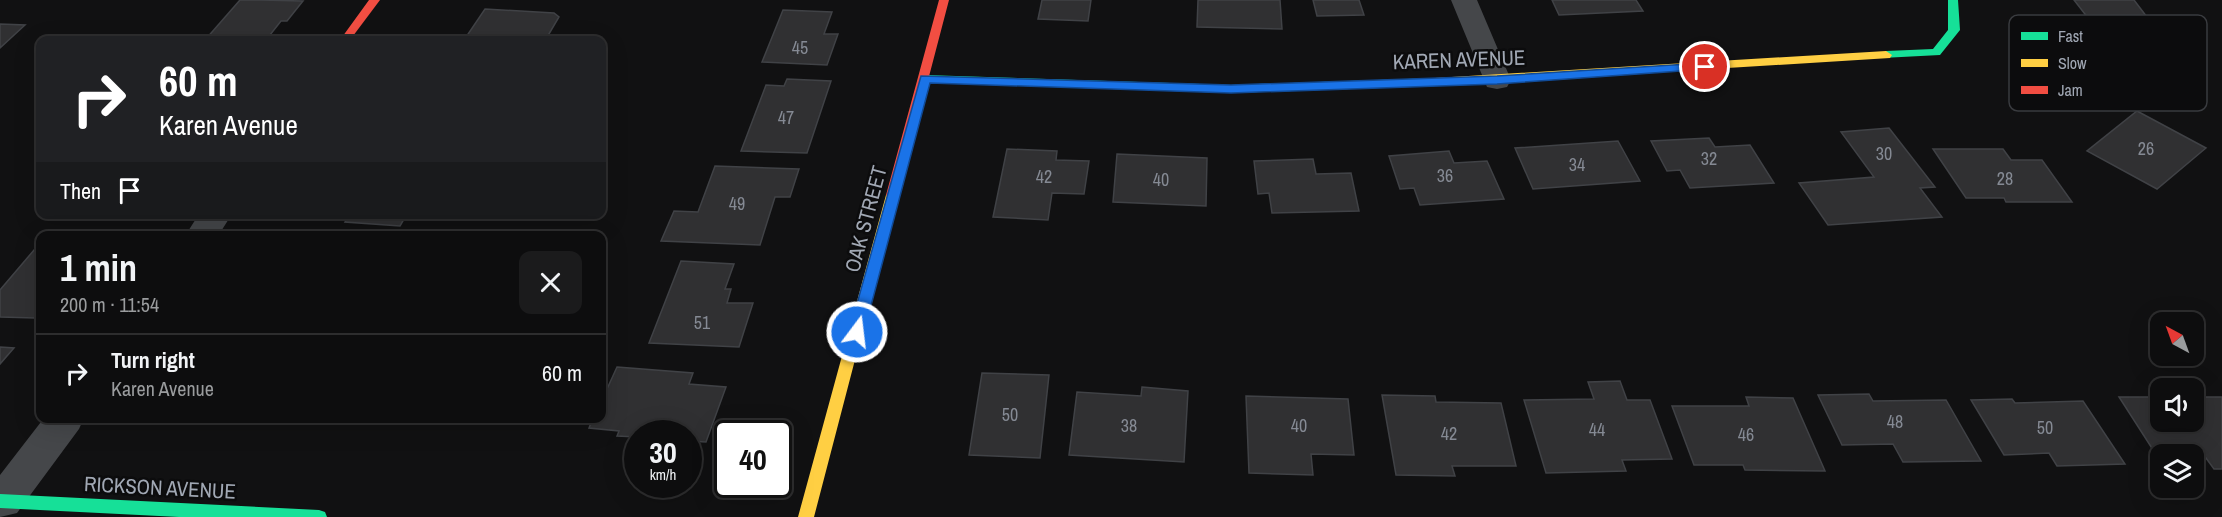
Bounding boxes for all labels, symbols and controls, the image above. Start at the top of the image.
legend [2009,15,2207,111]
text: Fast [2058,25,2083,47]
house number: 45 [792,35,808,60]
pin [1679,41,1730,92]
street label: KAREN AVENUE [1392,43,1526,76]
icon: arrive [1688,50,1721,83]
text: Slow [2058,52,2087,74]
text: 60 m [159,53,238,109]
icon: right [60,60,138,138]
text: Jam [2058,79,2083,101]
house number: 47 [778,105,794,130]
text: Karen Avenue [159,107,298,143]
house number: 26 [2138,136,2154,161]
house number: 30 [1876,141,1892,166]
house number: 32 [1701,146,1717,171]
house number: 34 [1569,152,1585,177]
street label: OAK STREET [837,162,894,275]
house number: 36 [1437,163,1453,188]
house number: 42 [1036,164,1052,189]
house number: 28 [1997,166,2013,191]
house number: 40 [1153,167,1169,192]
icon: arrive [113,174,146,207]
text: Then [60,176,101,206]
house number: 49 [729,191,745,216]
text: 1 min [60,244,137,292]
button: close [519,251,582,314]
text: 200 m · 11:54 [60,291,159,318]
position arrow [825,300,889,364]
house number: 51 [694,310,711,335]
north arrow [2150,312,2204,366]
map controls [2150,312,2204,498]
text: Turn right [111,345,195,375]
icon: right [60,357,93,390]
text: 60 m [542,358,582,388]
text: Karen Avenue [111,375,214,402]
button: sound [2150,378,2204,432]
house number: 50 [1002,402,1018,427]
house number: 48 [1887,409,1903,434]
house number: 38 [1121,413,1137,438]
house number: 40 [1291,413,1307,438]
house number: 50 [2037,415,2053,440]
house number: 44 [1589,417,1605,442]
speed limit sign: 40 [714,420,792,498]
house number: 42 [1441,421,1457,446]
house number: 46 [1738,422,1754,447]
text: 30 [649,432,677,472]
button: layers [2150,444,2204,498]
text: km/h [650,464,676,485]
street label: RICKSON AVENUE [83,469,237,506]

